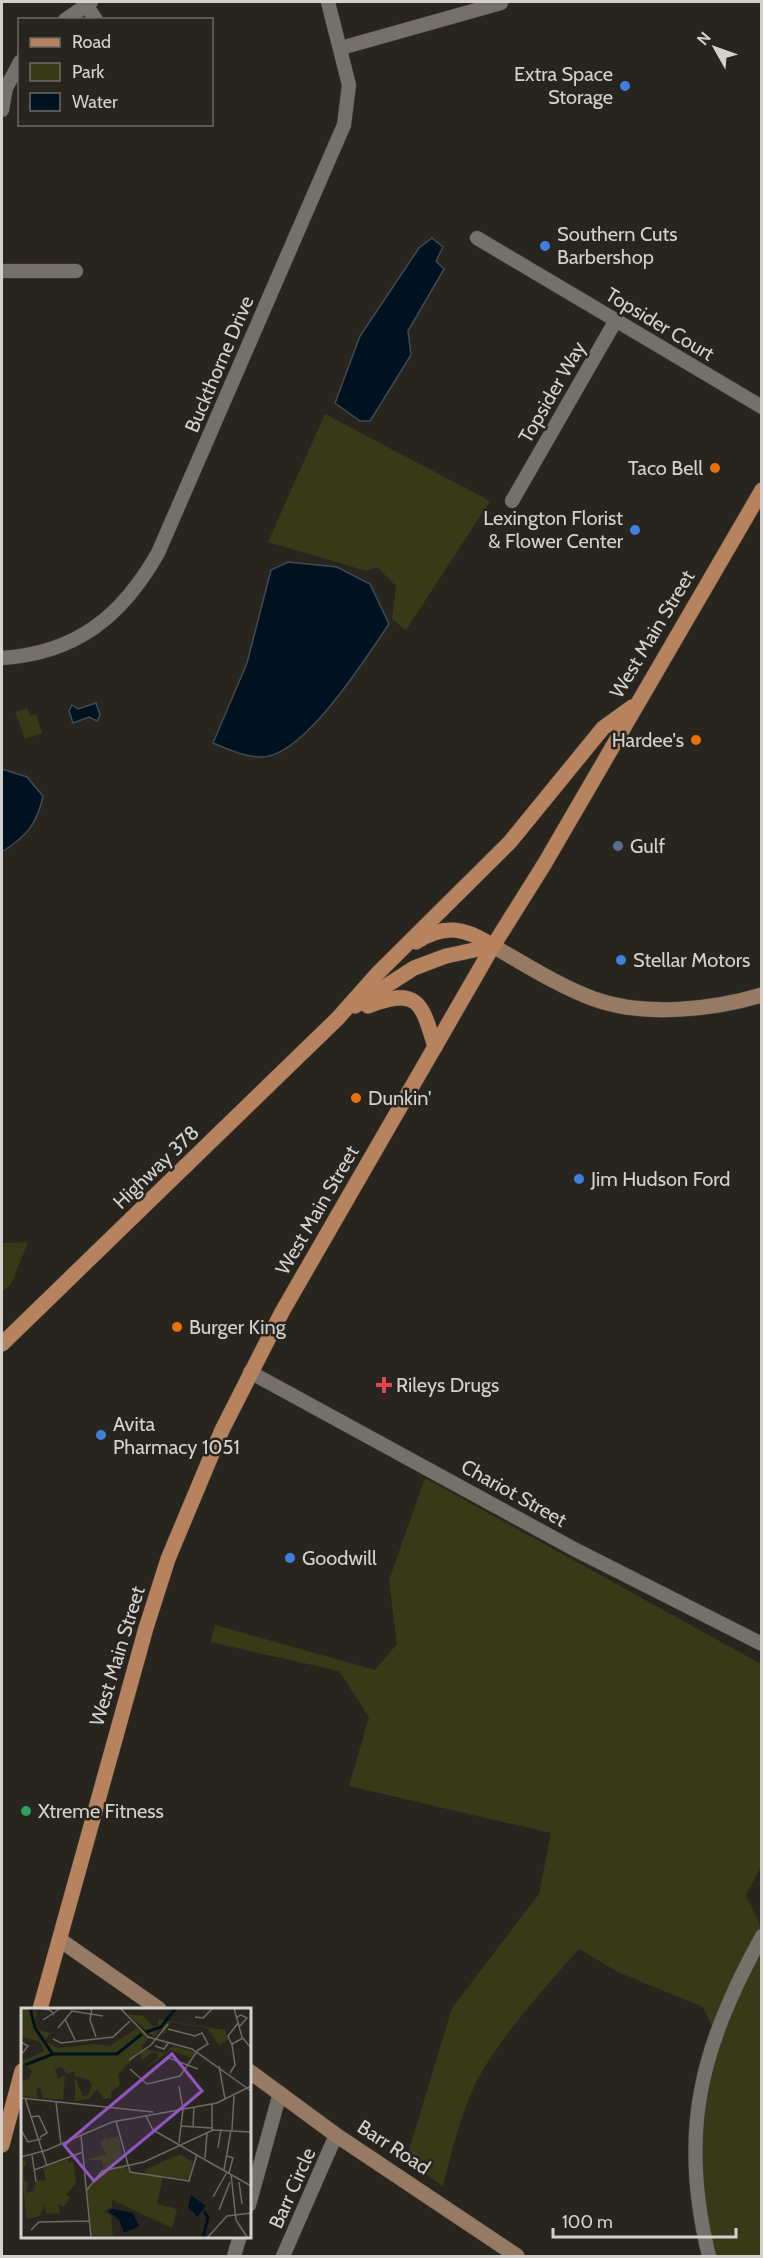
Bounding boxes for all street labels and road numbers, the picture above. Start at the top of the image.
street label: Topsider Court [601,282,719,366]
street label: Buckthorne Drive [179,292,259,436]
street label: Topsider Way [513,337,591,447]
street label: West Main Street [604,565,700,702]
street label: Highway 378 [108,1120,204,1214]
street label: West Main Street [270,1141,364,1279]
street label: Chariot Street [457,1454,571,1532]
street label: West Main Street [84,1583,150,1729]
street label: Barr Road [353,2115,435,2179]
street label: Barr Circle [264,2144,320,2232]

